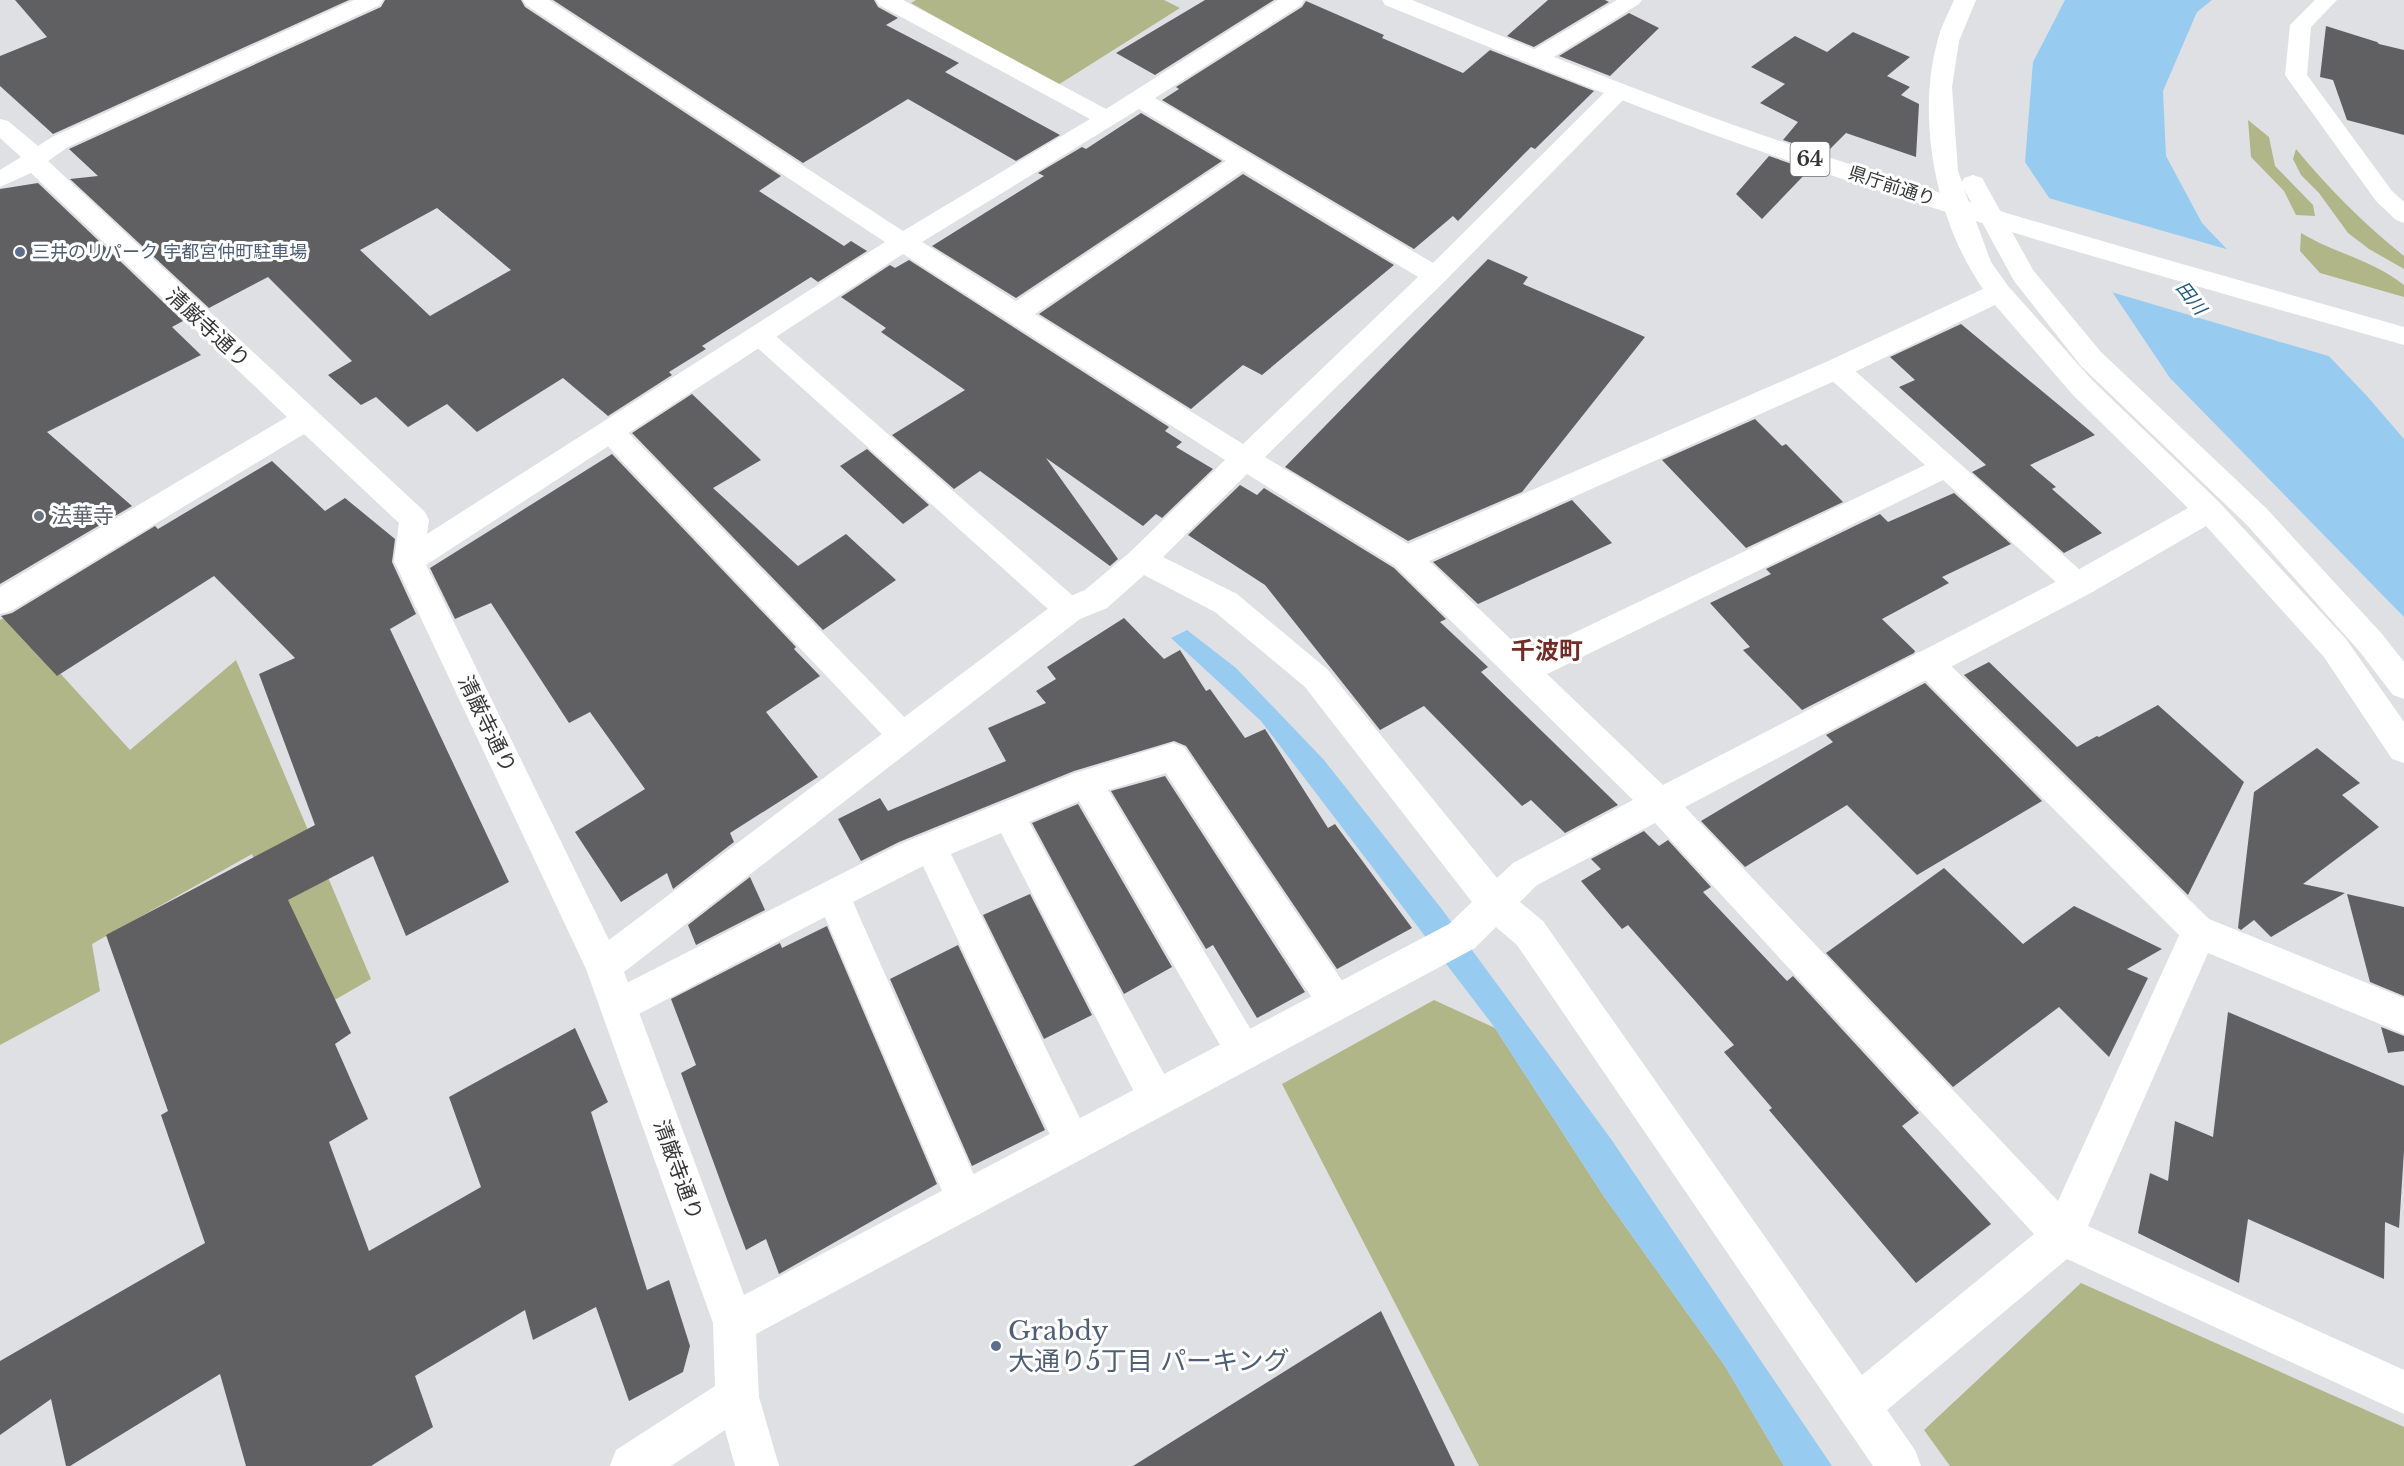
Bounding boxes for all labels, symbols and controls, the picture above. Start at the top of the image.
road number: 64 [1790,142,1830,176]
street label: 県庁前通り [1846,162,1938,210]
place label: 三井のリパーク 宇都宮仲町駐車場 [32,241,307,263]
marker: 三井のリパーク 宇都宮仲町駐車場 [13,245,27,259]
water label: 田川 [2171,277,2212,321]
street label: 清厳寺通り [161,283,255,373]
place label: 法華寺 [51,503,114,529]
marker: 法華寺 [32,509,46,523]
district label: 千波町 [1511,636,1583,665]
street label: 清厳寺通り [452,671,522,777]
street label: 清厳寺通り [648,1116,708,1224]
place label: Grabdy 大通り5丁目 パーキング [1008,1315,1289,1377]
marker: Grabdy 大通り5丁目 パーキング [989,1339,1003,1353]

